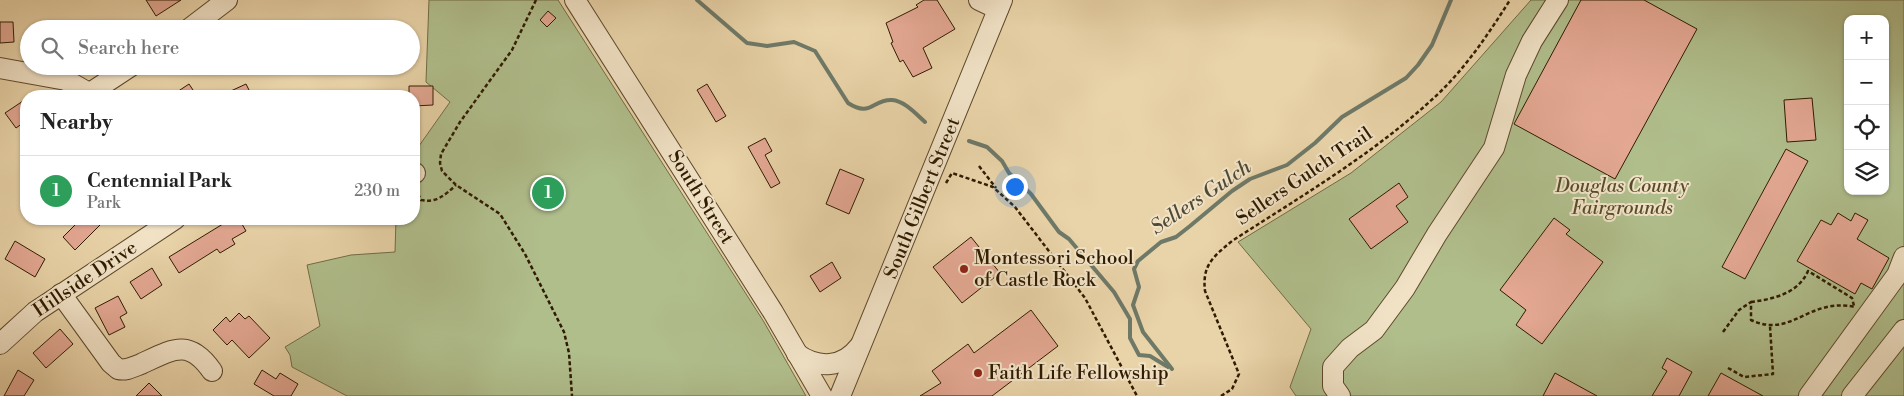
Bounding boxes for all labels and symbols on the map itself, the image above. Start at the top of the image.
street label: South Gilbert Street [879,114,965,282]
street label: Sellers Gulch Trail [1231,121,1377,230]
street label: South Street [663,146,739,249]
water label: Sellers Gulch [1146,155,1257,241]
pin: 1 [532,174,564,212]
your location [1002,174,1028,200]
park label: Douglas County Fairgrounds [1554,174,1690,220]
street label: Hillside Drive [29,235,141,323]
place label: Montessori School of Castle Rock [974,246,1134,292]
marker: Montessori School of Castle Rock [958,263,970,275]
place label: Faith Life Fellowship [988,361,1169,385]
marker: Faith Life Fellowship [972,367,984,379]

